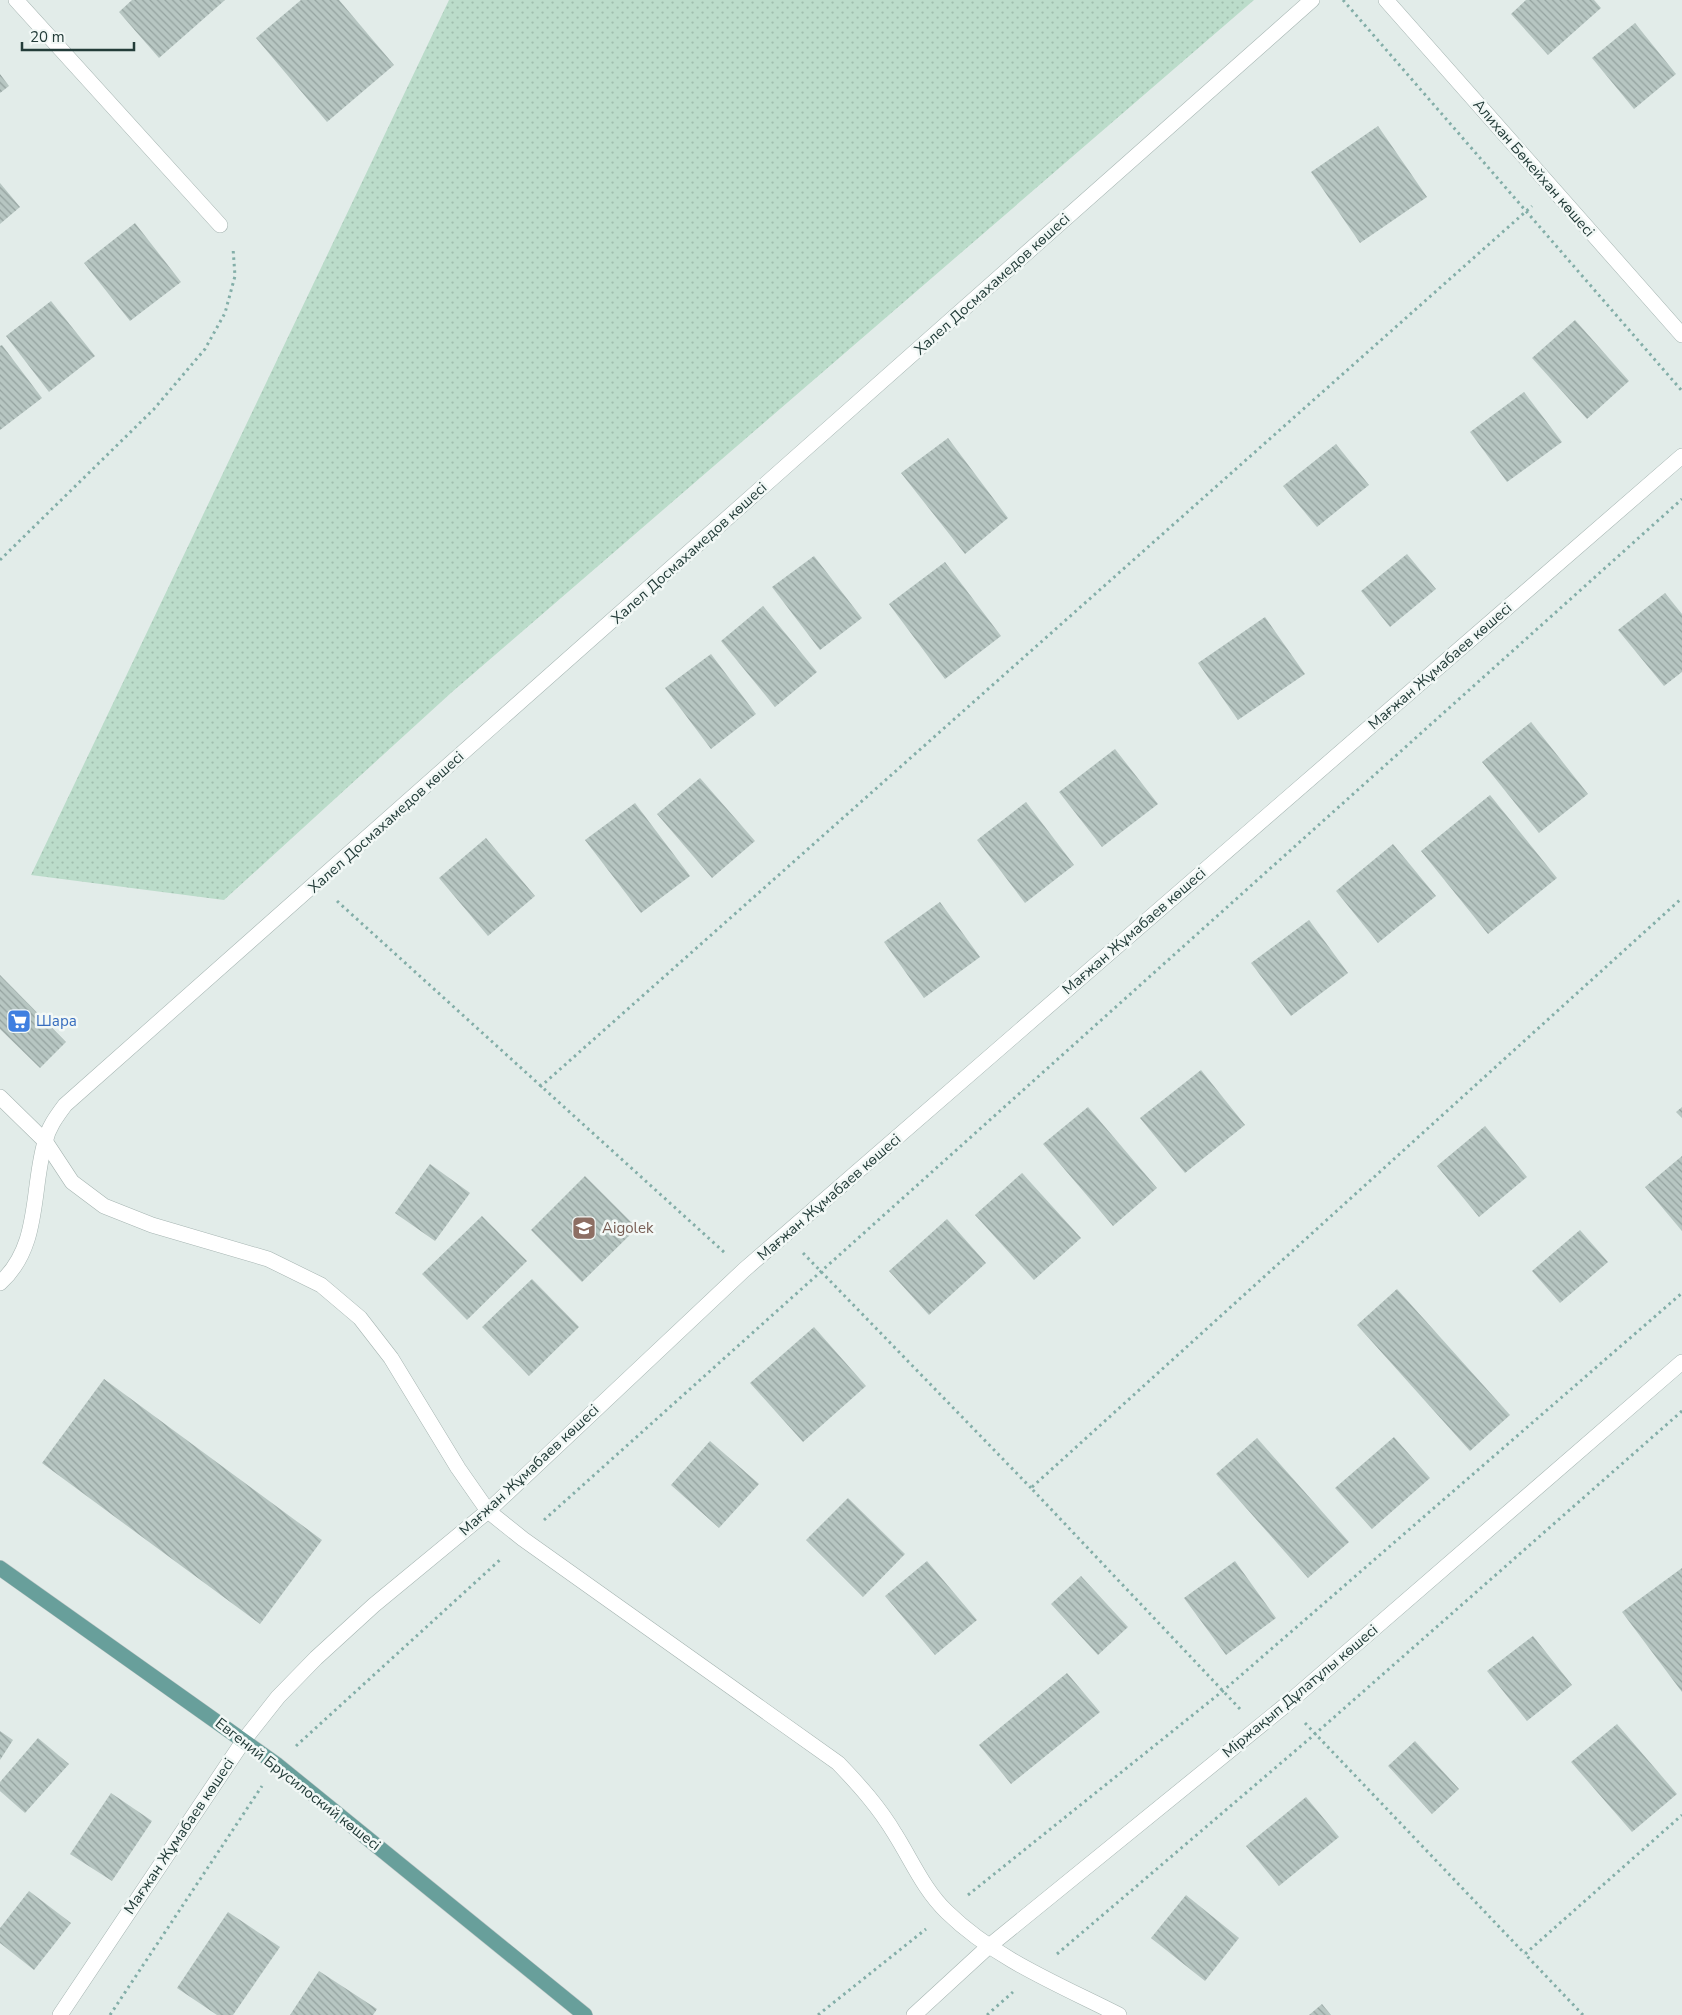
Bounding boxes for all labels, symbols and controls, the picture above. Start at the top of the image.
scale bar [22,20,135,52]
text: 20 m [30,27,65,47]
street label: Алихан Бөкейхан көшесі [1469,95,1599,241]
street label: Халел Досмахамедов көшесі [910,209,1074,359]
street label: Халел Досмахамедов көшесі [607,478,771,628]
street label: Мағжан Жұмабаев көшесі [1364,598,1516,734]
street label: Халел Досмахамедов көшесі [304,747,468,897]
street label: Мағжан Жұмабаев көшесі [1058,863,1210,999]
supermarket icon: Шара [6,1008,32,1034]
place label: Шара [36,1011,77,1031]
street label: Мағжан Жұмабаев көшесі [753,1129,905,1265]
school or university icon: Aigolek [571,1215,597,1241]
place label: Aigolek [602,1218,654,1238]
street label: Мағжан Жұмабаев көшесі [455,1400,603,1540]
street label: Міржақып Дұлатұлы көшесі [1218,1620,1382,1762]
street label: Евгений Брусилоский көшесі [211,1713,385,1855]
street label: Мағжан Жұмабаев көшесі [119,1754,239,1918]

